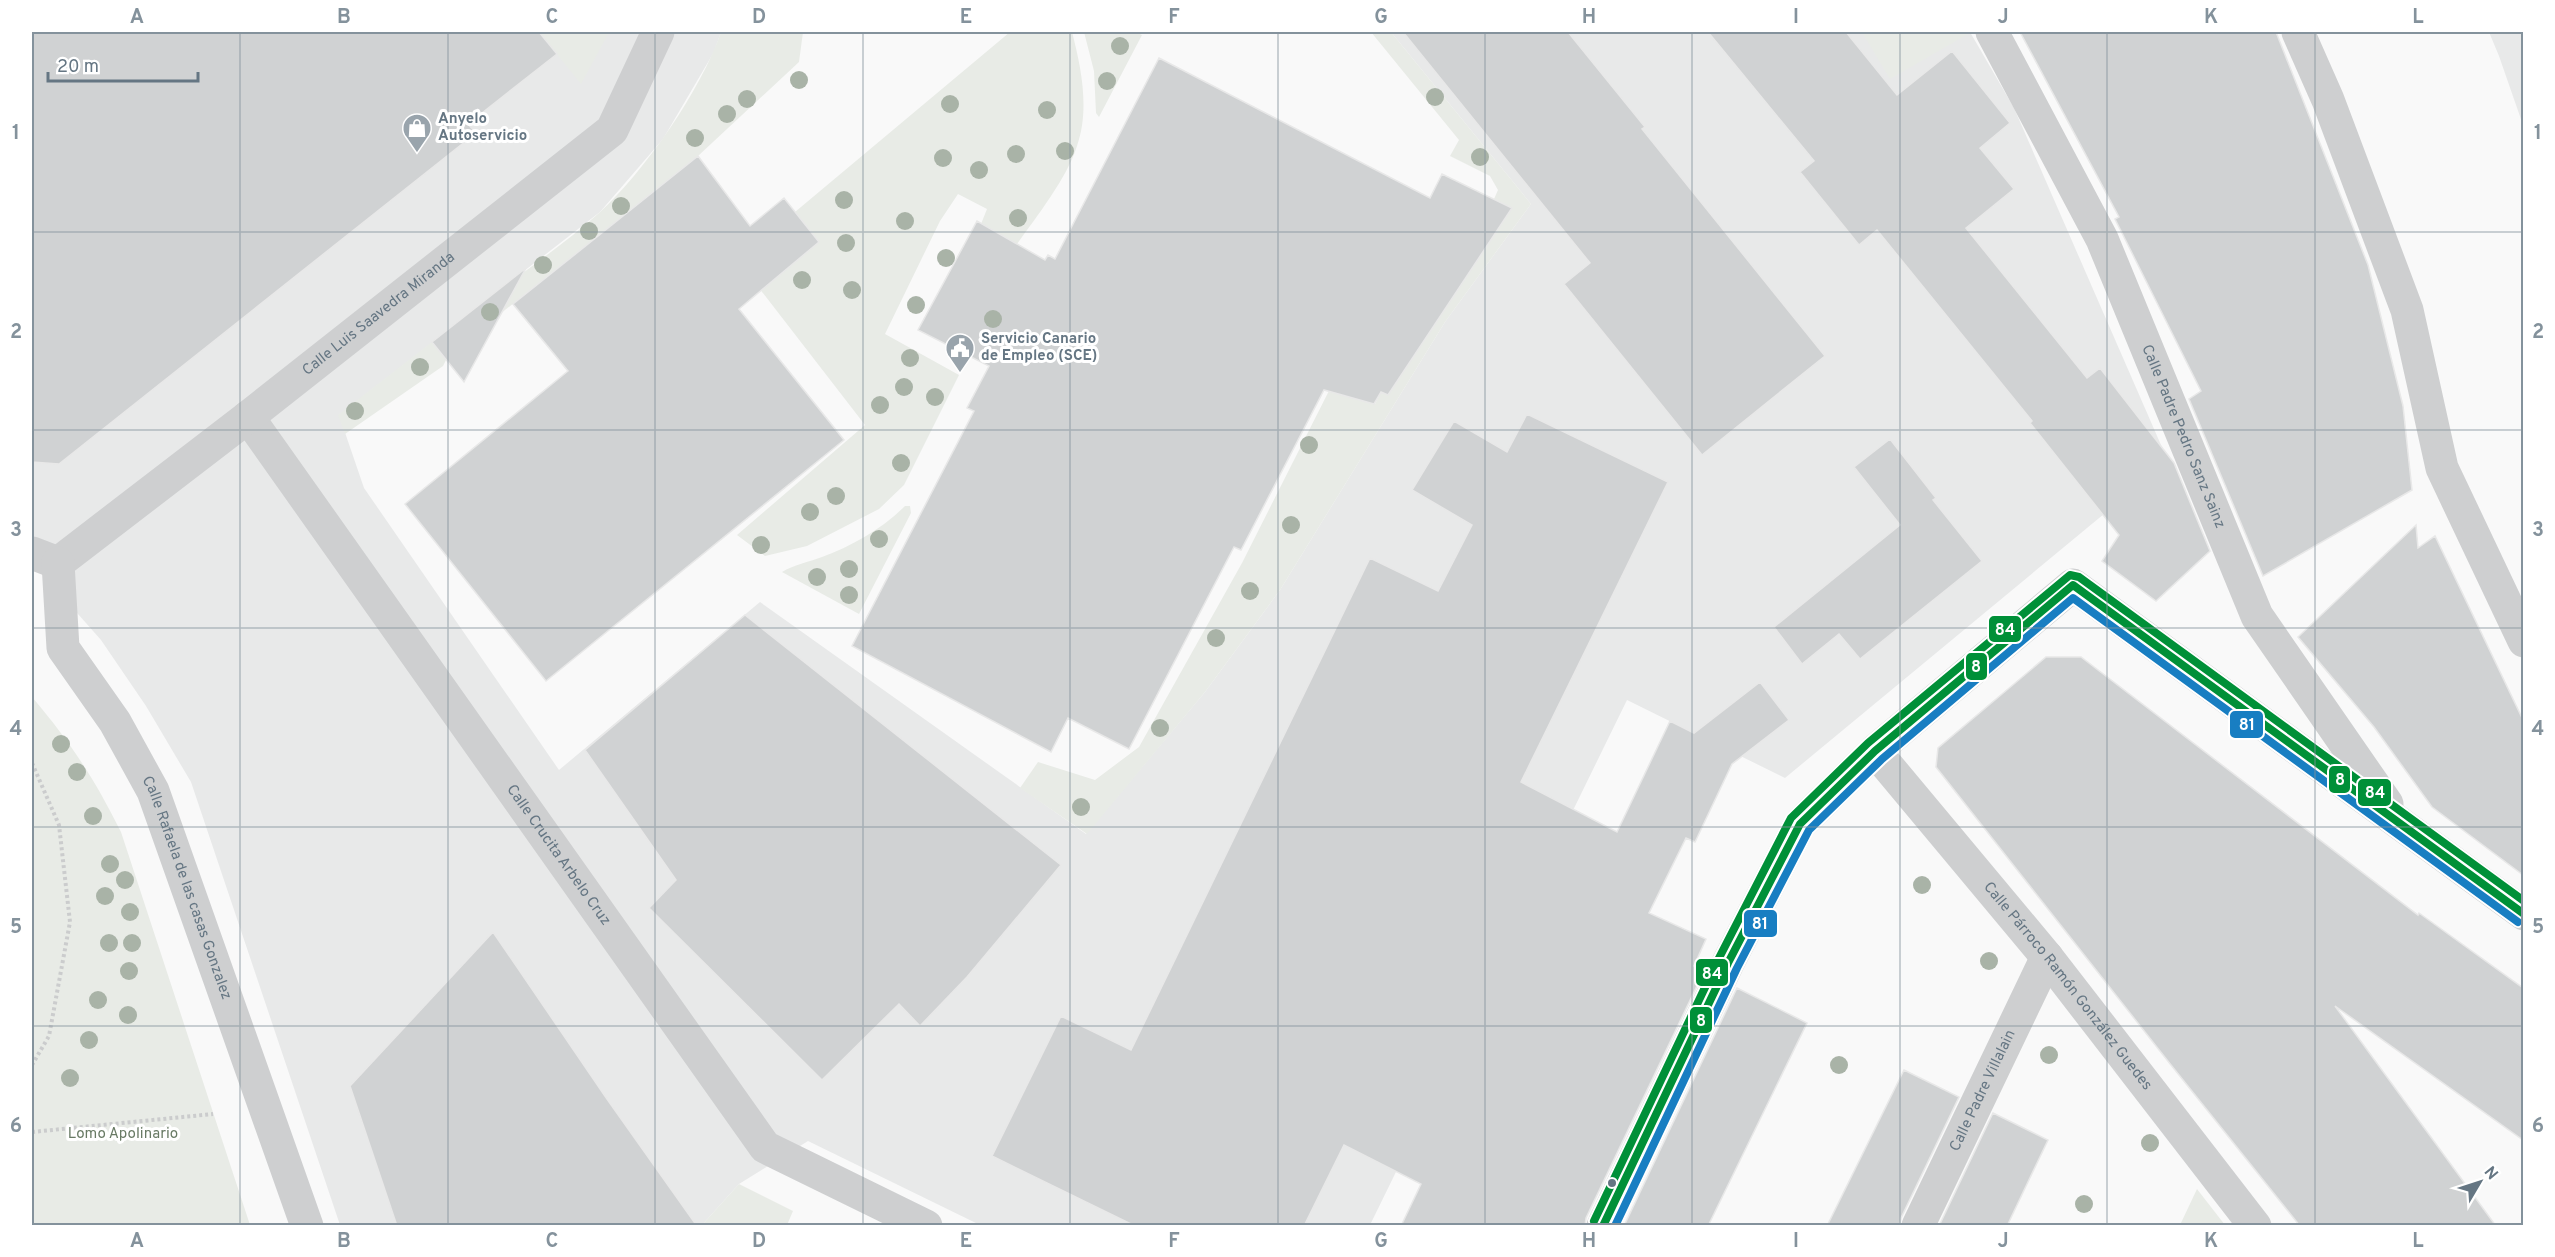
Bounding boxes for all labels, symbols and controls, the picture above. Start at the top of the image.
text: A [130,5,144,31]
text: B [337,5,351,31]
text: C [546,5,558,31]
text: D [752,5,766,31]
text: E [960,5,972,31]
text: F [1168,5,1180,31]
text: G [1374,5,1388,31]
text: H [1582,5,1596,31]
text: I [1793,5,1799,31]
text: J [1997,5,2009,31]
text: K [2204,5,2218,31]
text: L [2412,5,2424,31]
scale bar [48,45,198,83]
text: 20 m [57,56,99,79]
place label: Anyelo Autoservicio [438,110,527,146]
shop icon: Anyelo Autoservicio [401,112,433,154]
text: 1 [12,121,20,147]
text: 1 [2534,121,2542,147]
street label: Calle Luis Saavedra Miranda [299,248,459,380]
text: 2 [10,320,22,346]
text: 2 [2532,320,2544,346]
place label: Servicio Canario de Empleo (SCE) [981,330,1097,366]
public building icon: Servicio Canario de Empleo (SCE) [944,332,976,374]
street label: Calle Padre Pedro Sanz Sainz [2137,342,2229,531]
text: 3 [10,518,22,544]
text: 3 [2532,518,2544,544]
line badge: 84 [1988,615,2022,643]
text: 84 [1995,621,2015,641]
line badge: 8 [1965,652,1988,681]
text: 8 [1971,658,1981,678]
line badge: 81 [2229,710,2264,739]
text: 81 [2239,716,2255,736]
text: 4 [10,717,22,743]
text: 4 [2532,717,2544,743]
line badge: 8 [2328,765,2351,794]
text: 8 [2335,771,2345,791]
street label: Calle Rafaela de las casas Gonzalez [137,773,236,1002]
line badge: 84 [2357,778,2392,807]
street label: Calle Crucita Arbelo Cruz [502,781,615,929]
text: 84 [2365,784,2385,804]
street label: Calle Párroco Ramón González Guedes [1979,878,2156,1094]
line badge: 81 [1743,909,1778,938]
text: 5 [10,915,22,941]
text: 81 [1752,915,1768,935]
text: 5 [2532,915,2544,941]
line badge: 84 [1695,958,1729,987]
text: 84 [1702,965,1722,985]
line badge: 8 [1689,1006,1713,1034]
text: 8 [1696,1012,1706,1032]
street label: Calle Padre Villalain [1946,1027,2020,1155]
text: 6 [10,1114,22,1140]
text: 6 [2532,1114,2544,1140]
park label: Lomo Apolinario [68,1125,178,1144]
north arrow [2450,1152,2510,1212]
text: N [2479,1163,2501,1185]
unlabelled marker [1606,1177,1618,1189]
text: A [130,1229,144,1255]
text: B [337,1229,351,1255]
text: C [546,1229,558,1255]
text: D [752,1229,766,1255]
text: E [960,1229,972,1255]
text: F [1168,1229,1180,1255]
text: G [1374,1229,1388,1255]
text: H [1582,1229,1596,1255]
text: I [1793,1229,1799,1255]
text: J [1997,1229,2009,1255]
text: K [2204,1229,2218,1255]
text: L [2412,1229,2424,1255]

